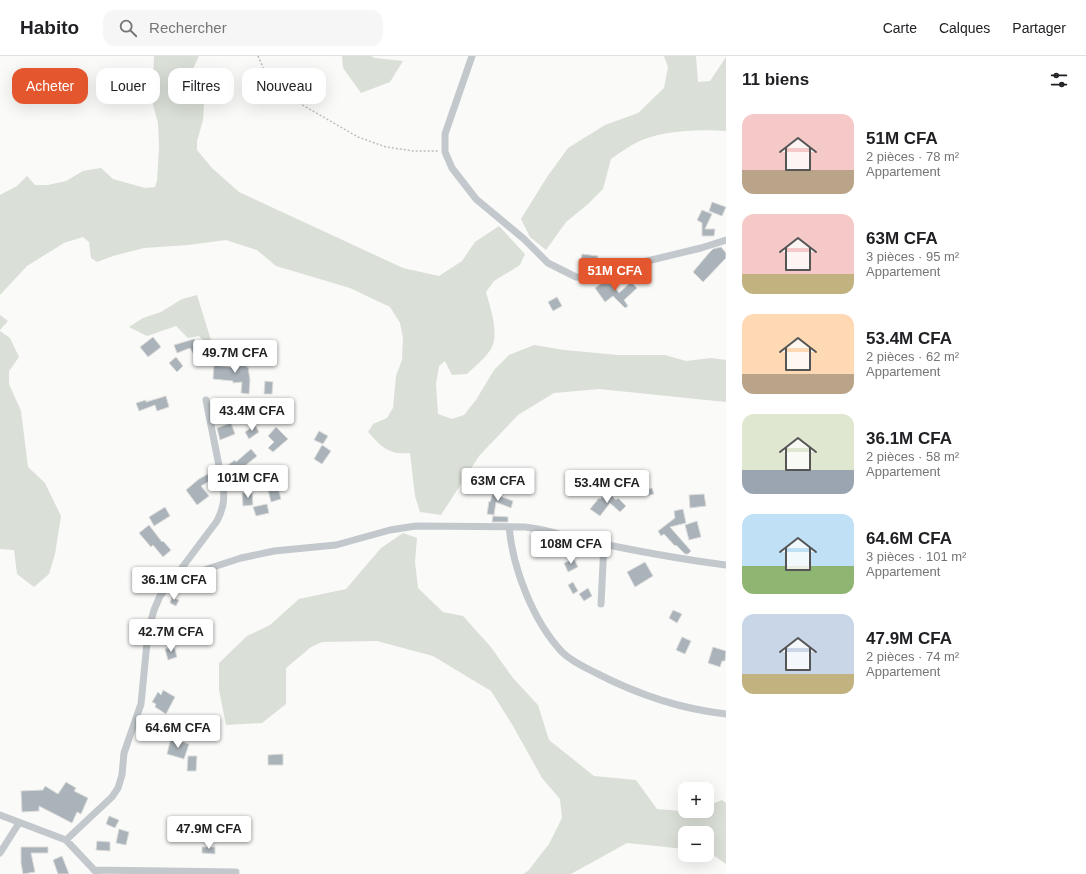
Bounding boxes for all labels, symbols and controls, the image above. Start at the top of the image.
search box [103,10,383,46]
text: Habito [20,17,79,38]
icon: search [117,17,139,39]
text: Rechercher [149,19,227,36]
text: Carte [883,20,917,36]
text: Calques [939,20,990,36]
text: Partager [1012,20,1066,36]
chip: Acheter [12,68,88,104]
chip: Louer [96,68,160,104]
chip: Filtres [168,68,234,104]
chip: Nouveau [242,68,326,104]
icon: filters [1048,69,1070,91]
text: 11 biens [742,70,809,89]
text: 51M CFA [866,129,938,148]
icon: home [774,130,822,178]
text: 2 pièces · 78 m² [866,149,959,164]
text: Appartement [866,164,940,179]
text: 63M CFA [866,229,938,248]
icon: home [774,230,822,278]
text: 3 pièces · 95 m² [866,249,959,264]
pin: 51M CFA [578,258,652,292]
text: 51M CFA [588,263,642,278]
text: Appartement [866,264,940,279]
text: 53.4M CFA [866,329,952,348]
icon: home [774,330,822,378]
pin: 49.7M CFA [189,340,281,374]
text: 49.7M CFA [202,345,268,360]
text: 2 pièces · 62 m² [866,349,959,364]
text: Appartement [866,364,940,379]
pin: 43.4M CFA [206,398,298,432]
text: 43.4M CFA [219,403,285,418]
text: 36.1M CFA [866,429,952,448]
icon: home [774,430,822,478]
text: 2 pièces · 58 m² [866,449,959,464]
text: Appartement [866,464,940,479]
pin: 101M CFA [207,465,289,499]
pin: 63M CFA [461,468,535,502]
text: 101M CFA [217,470,279,485]
pin: 53.4M CFA [561,470,653,504]
text: 63M CFA [471,473,525,488]
text: 53.4M CFA [574,475,640,490]
text: 64.6M CFA [866,529,952,548]
icon: home [774,530,822,578]
pin: 108M CFA [530,531,612,565]
text: 108M CFA [540,536,602,551]
text: 3 pièces · 101 m² [866,549,966,564]
text: Appartement [866,564,940,579]
pin: 36.1M CFA [128,567,220,601]
text: 36.1M CFA [141,572,207,587]
pin: 42.7M CFA [125,619,217,653]
text: 42.7M CFA [138,624,204,639]
text: 47.9M CFA [866,629,952,648]
icon: home [774,630,822,678]
text: 2 pièces · 74 m² [866,649,959,664]
text: Appartement [866,664,940,679]
pin: 64.6M CFA [132,715,224,749]
text: 64.6M CFA [145,720,211,735]
map controls [678,782,714,862]
button: + [678,782,714,818]
pin: 47.9M CFA [163,816,255,850]
text: 47.9M CFA [176,821,242,836]
button: − [678,826,714,862]

